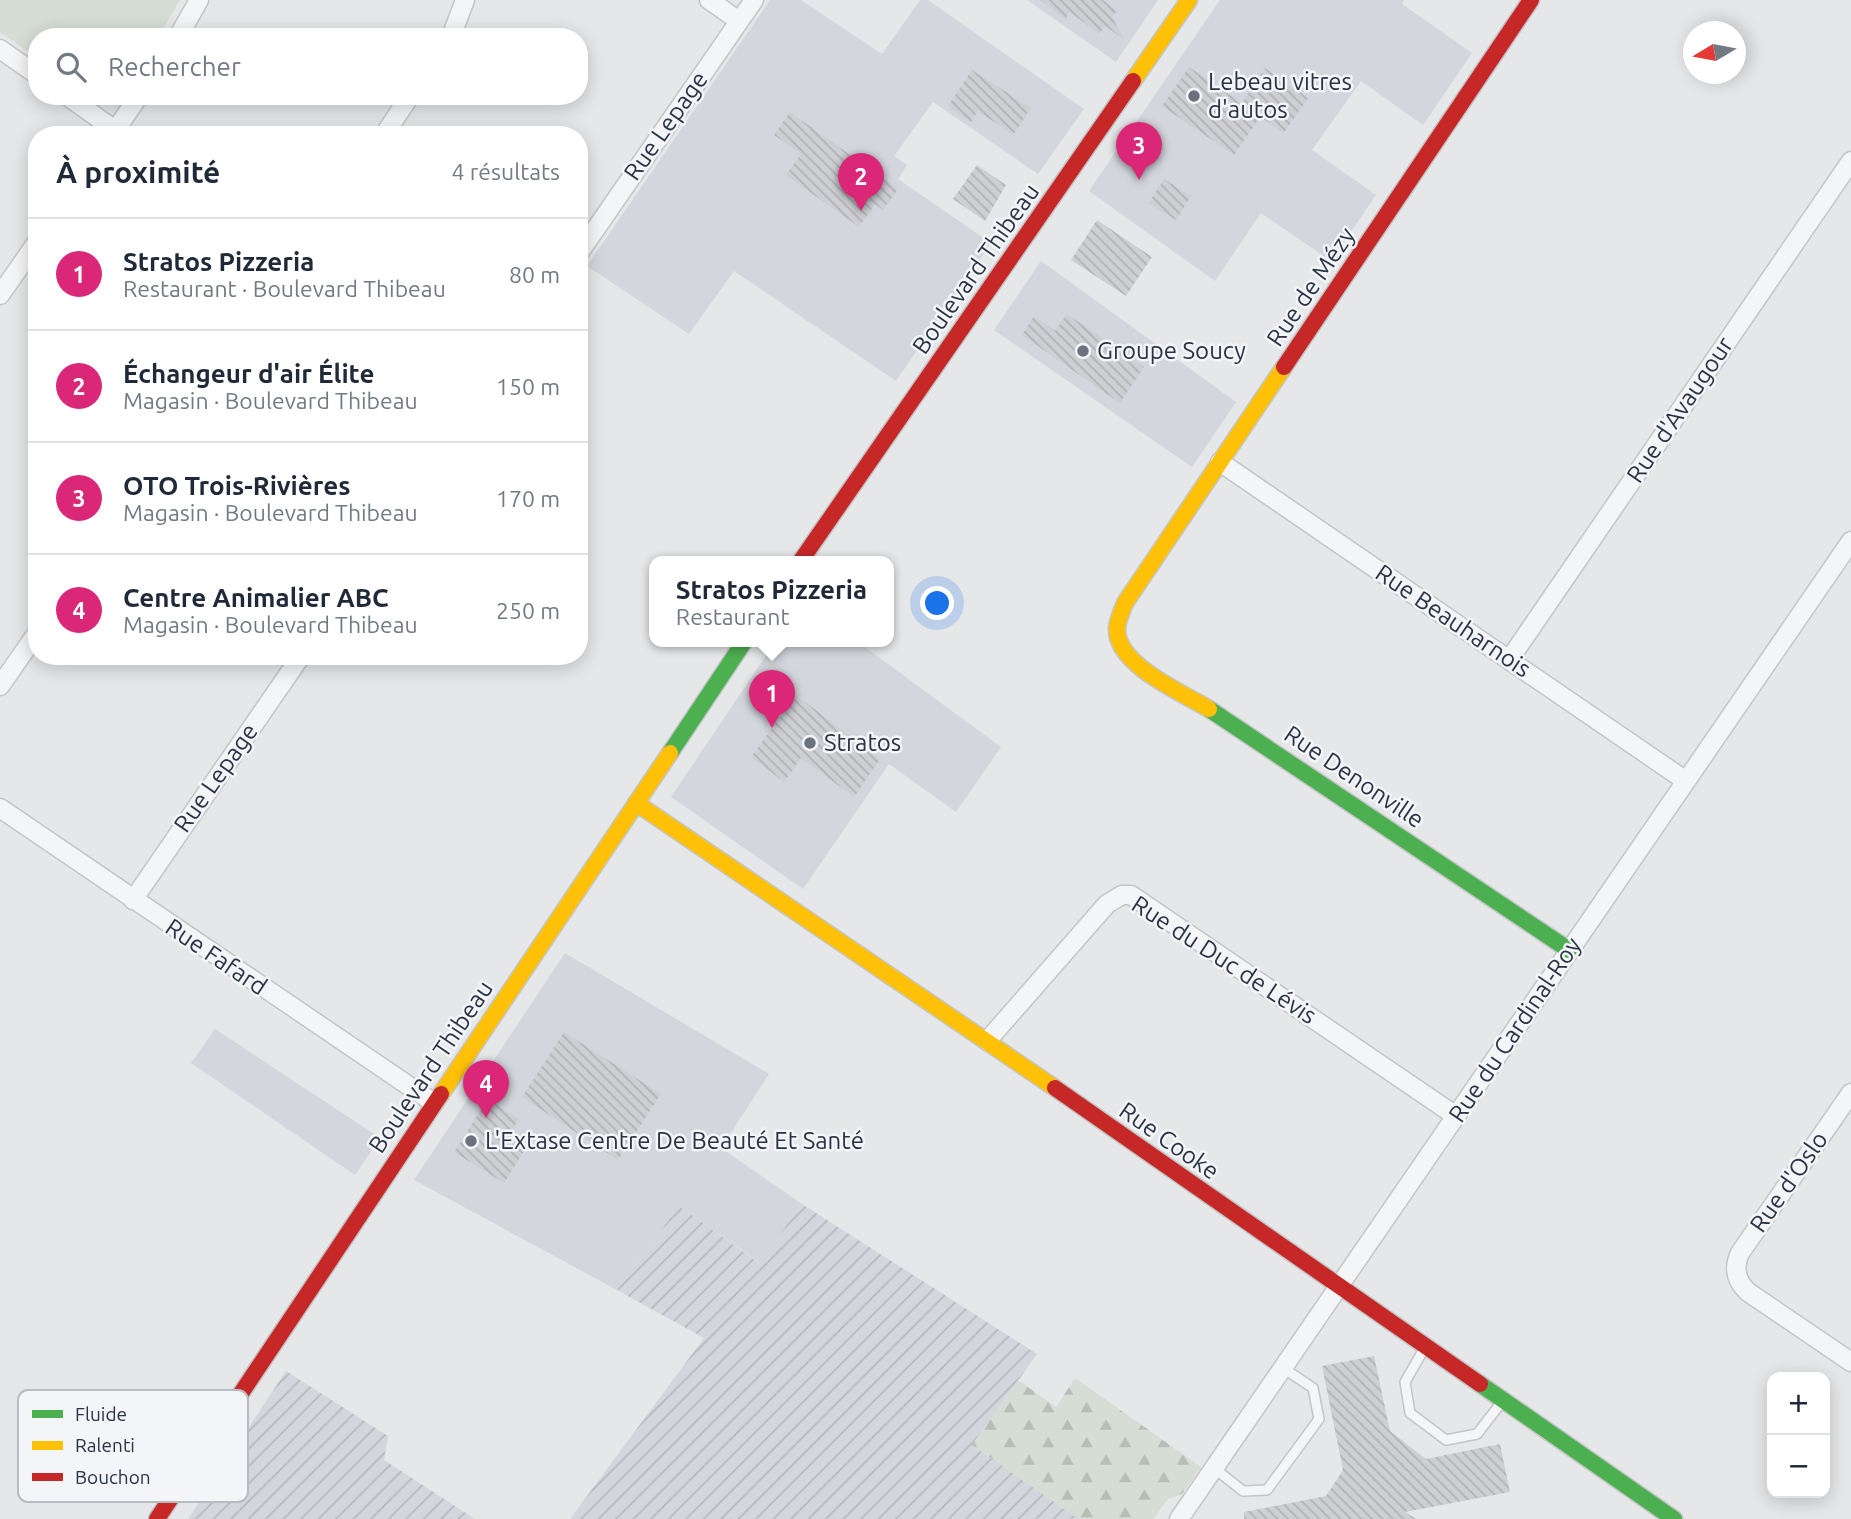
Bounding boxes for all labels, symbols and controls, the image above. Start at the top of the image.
north arrow [1683,21,1746,84]
search box [28,28,588,105]
icon: search [52,48,90,86]
text: Rechercher [108,52,241,81]
street label: Rue Lepage [618,66,713,185]
place label: Lebeau vitres d'autos [1208,68,1352,123]
marker: Lebeau vitres d'autos [1186,88,1202,104]
pin: 3 [1116,122,1162,180]
pin: 2 [838,153,884,211]
text: À proximité [56,155,220,189]
text: 4 résultats [451,159,560,184]
street label: Boulevard Thibeau [907,178,1044,359]
street label: Rue de Mézy [1261,222,1360,351]
text: Stratos Pizzeria [123,247,314,276]
text: 1 [73,262,85,287]
text: 80 m [509,262,560,287]
text: Restaurant · Boulevard Thibeau [123,276,446,301]
street label: Rue d'Avaugour [1621,332,1738,487]
place label: Groupe Soucy [1097,337,1246,364]
marker: Groupe Soucy [1075,343,1091,359]
text: Échangeur d'air Élite [123,359,374,388]
text: 2 [73,374,85,399]
text: 150 m [496,374,560,399]
text: Magasin · Boulevard Thibeau [123,388,418,413]
text: OTO Trois-Rivières [123,471,351,500]
text: 3 [73,486,85,511]
text: 170 m [496,486,560,511]
text: Magasin · Boulevard Thibeau [123,500,418,525]
popup [649,556,894,647]
street label: Rue Beauharnois [1371,559,1536,682]
text: Stratos Pizzeria [676,575,867,604]
text: Centre Animalier ABC [123,583,389,612]
your location [920,586,954,620]
text: 4 [73,598,85,623]
text: 250 m [496,598,560,623]
text: Restaurant [676,604,789,629]
text: Magasin · Boulevard Thibeau [123,612,418,637]
pin: 1 [749,670,795,728]
street label: Rue Lepage [168,718,263,837]
street label: Rue Denonville [1279,720,1429,833]
place label: Stratos [824,729,901,756]
marker: Stratos [802,735,818,751]
street label: Rue du Duc de Lévis [1127,890,1321,1029]
street label: Rue Fafard [161,913,272,1000]
street label: Rue du Cardinal-Roy [1443,932,1587,1127]
street label: Boulevard Thibeau [363,976,498,1158]
pin: 4 [463,1060,509,1118]
street label: Rue Cooke [1114,1097,1224,1185]
street label: Rue d'Oslo [1744,1126,1833,1237]
place label: L'Extase Centre De Beauté Et Santé [485,1127,864,1154]
marker: L'Extase Centre De Beauté Et Santé [463,1133,479,1149]
map controls [1767,1372,1830,1498]
button: + [1767,1372,1830,1435]
legend [18,1390,248,1502]
text: Fluide [75,1403,127,1425]
text: Ralenti [75,1434,135,1456]
button: − [1767,1435,1830,1498]
text: Bouchon [75,1466,151,1488]

